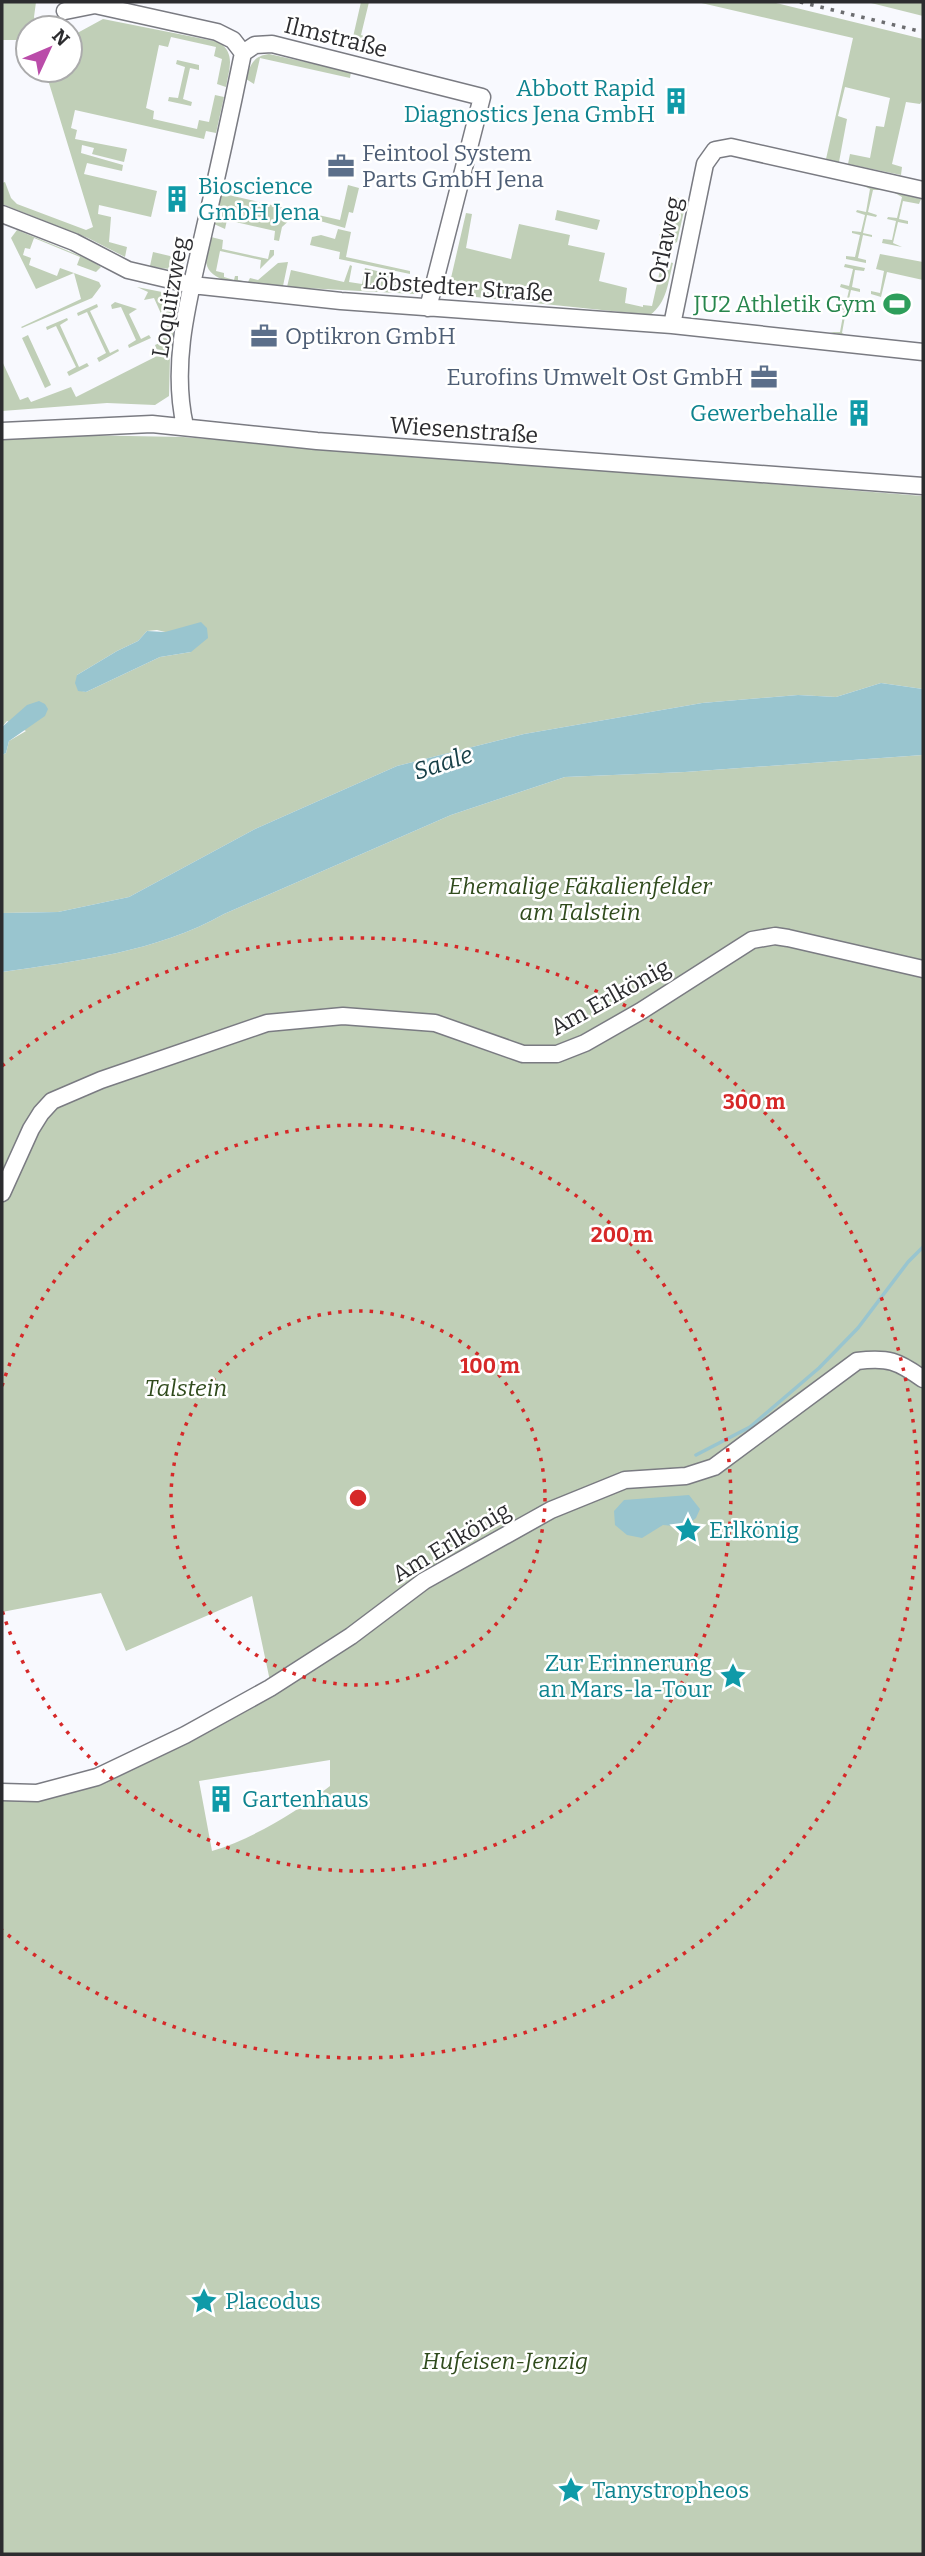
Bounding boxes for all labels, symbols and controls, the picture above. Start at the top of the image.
street label: Ilmstraße [282,11,390,63]
north arrow [14,14,84,84]
text: N [48,24,74,51]
place label: Abbott Rapid Diagnostics Jena GmbH [404,74,655,128]
building icon: Abbott Rapid Diagnostics Jena GmbH [661,86,691,116]
place label: Feintool System Parts GmbH Jena [362,139,544,193]
office icon: Feintool System Parts GmbH Jena [326,151,356,181]
place label: Bioscience GmbH Jena [198,172,321,226]
building icon: Bioscience GmbH Jena [162,184,192,214]
street label: Orlaweg [642,194,688,286]
street label: Loquitzweg [146,234,194,360]
street label: Löbstedter Straße [362,266,554,308]
sports icon: JU2 Athletik Gym [882,289,912,319]
place label: JU2 Athletik Gym [692,290,876,318]
office icon: Optikron GmbH [249,321,279,351]
place label: Optikron GmbH [285,322,456,350]
office icon: Eurofins Umwelt Ost GmbH [749,362,779,392]
place label: Eurofins Umwelt Ost GmbH [447,363,743,391]
building icon: Gewerbehalle [844,398,874,428]
place label: Gewerbehalle [690,399,838,427]
street label: Wiesenstraße [389,411,539,449]
water label: Saale [410,740,476,786]
park label: Ehemalige Fäkalienfelder am Talstein [448,872,713,926]
street label: Am Erlkönig [545,953,675,1041]
text: 300 m [723,1089,785,1115]
text: 200 m [591,1222,653,1248]
text: 100 m [460,1353,520,1379]
park label: Talstein [145,1374,227,1402]
centre of rings [346,1486,370,1510]
street label: Am Erlkönig [387,1496,515,1588]
place icon: Erlkönig [673,1515,703,1545]
place label: Erlkönig [709,1516,799,1544]
place label: Zur Erinnerung an Mars-la-Tour [538,1649,712,1703]
place icon: Zur Erinnerung an Mars-la-Tour [718,1661,748,1691]
building icon: Gartenhaus [206,1784,236,1814]
place label: Gartenhaus [242,1785,369,1813]
place icon: Placodus [189,2286,219,2316]
place label: Placodus [225,2287,321,2315]
park label: Hufeisen-Jenzig [422,2347,588,2375]
place icon: Tanystropheos [556,2475,586,2505]
place label: Tanystropheos [592,2476,749,2504]

